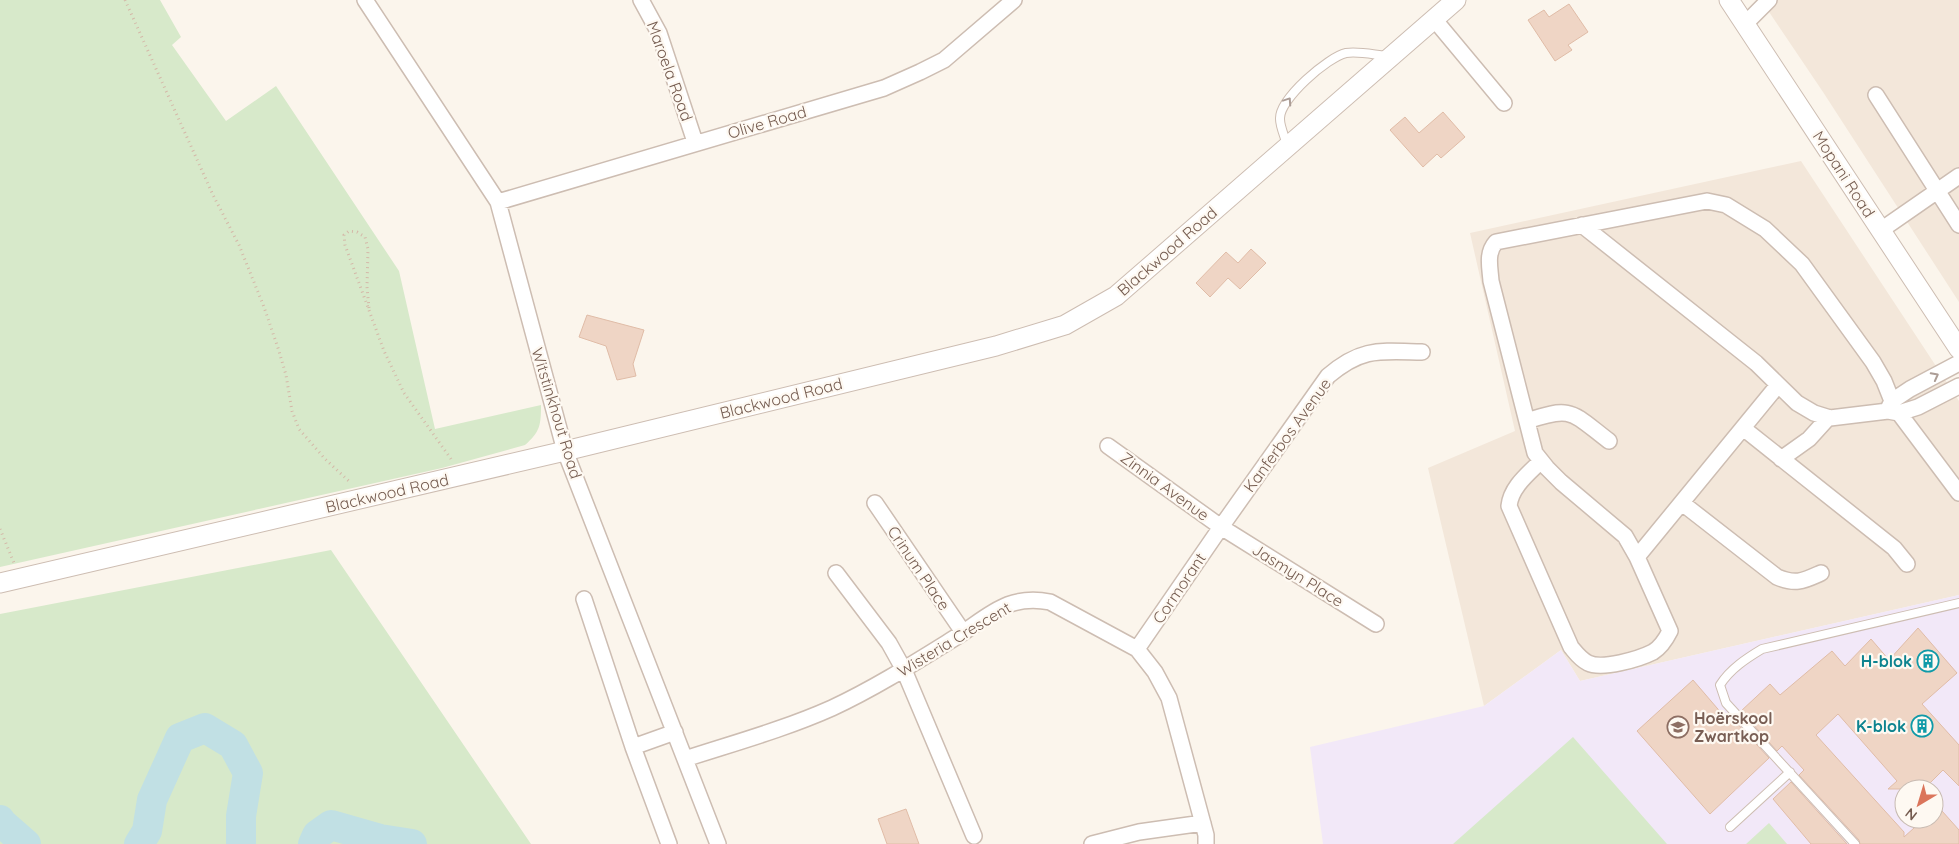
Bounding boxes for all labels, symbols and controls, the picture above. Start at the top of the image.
street label: Maroela Road [643,18,697,124]
one-way arrow [1282,97,1291,107]
street label: Olive Road [725,101,809,143]
street label: Mopani Road [1809,127,1879,221]
street label: Blackwood Road [1113,202,1221,300]
street label: Witstinkhout Road [528,345,586,481]
one-way arrow [1929,372,1938,382]
street label: Blackwood Road [718,373,844,423]
street label: Kanferbos Avenue [1239,374,1335,496]
street label: Zinnia Avenue [1117,447,1213,525]
street label: Blackwood Road [324,469,450,517]
street label: Crinum Place [883,522,955,614]
street label: Jasmyn Place [1249,539,1347,611]
street label: Cormorant [1148,549,1210,627]
street label: Wisteria Crescent [893,597,1015,681]
building icon: H-blok [1916,649,1940,673]
place label: H-blok [1861,651,1912,671]
place label: Hoërskool Zwartkop [1694,708,1773,746]
building icon: K-blok [1910,714,1934,738]
school or university icon: Hoërskool Zwartkop [1666,715,1690,739]
place label: K-blok [1856,716,1906,736]
north arrow [1894,779,1944,829]
text: N [1901,804,1921,825]

